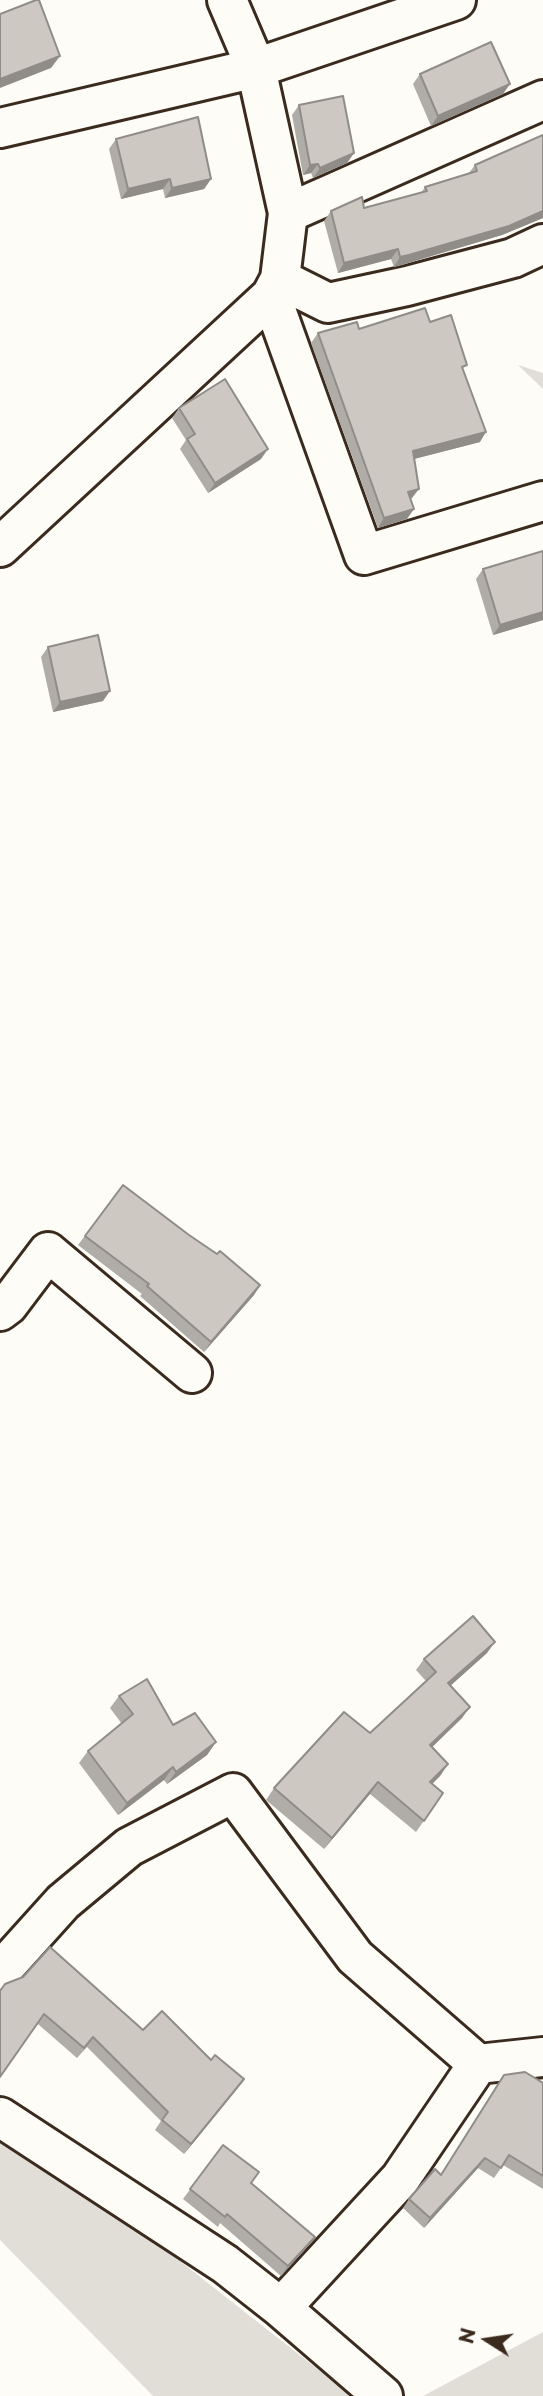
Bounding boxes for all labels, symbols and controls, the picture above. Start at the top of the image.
north arrow [452,2305,522,2375]
text: N [451,2325,482,2346]

